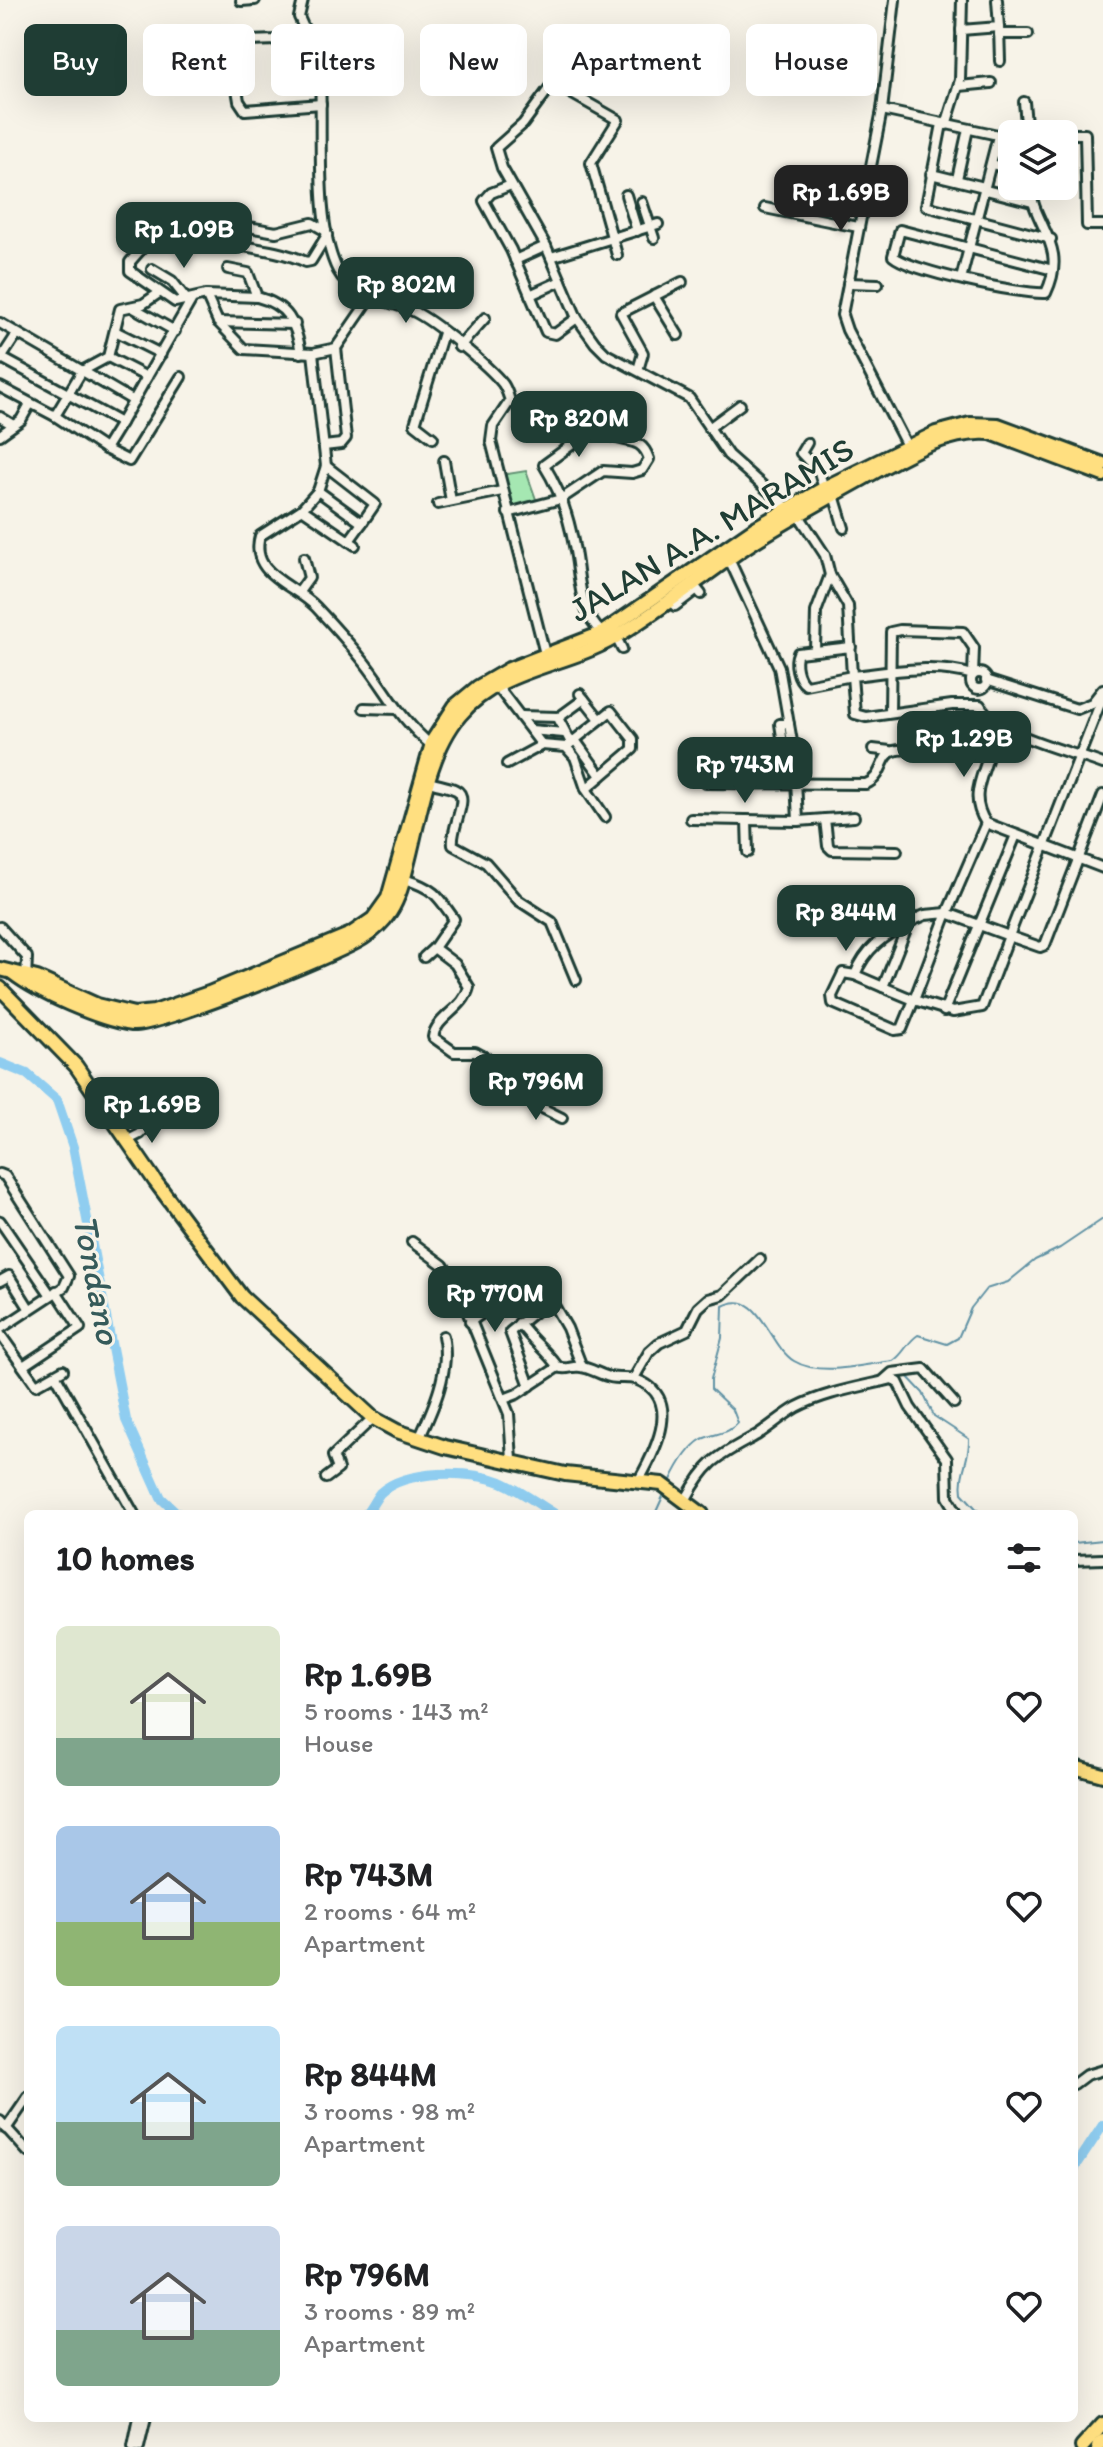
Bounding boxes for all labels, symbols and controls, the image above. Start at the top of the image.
chip: Buy [24,24,127,96]
chip: Rent [143,24,255,96]
chip: Filters [271,24,404,96]
chip: New [420,24,527,96]
chip: Apartment [543,24,730,96]
chip: House [746,24,877,96]
map controls [998,120,1078,200]
button: layers [998,120,1078,200]
pin: Rp 1.69B [758,165,924,233]
text: Rp 1.69B [792,175,890,207]
pin: Rp 1.09B [101,202,267,270]
text: Rp 1.09B [134,212,234,244]
pin: Rp 802M [332,257,480,325]
text: Rp 802M [356,267,456,299]
pin: Rp 820M [505,391,653,459]
text: Rp 820M [529,401,629,433]
street label: JALAN A.A. MARAMIS [561,428,861,631]
pin: Rp 1.29B [881,711,1047,779]
text: Rp 1.29B [915,721,1013,753]
pin: Rp 743M [671,737,819,805]
text: Rp 743M [696,747,794,779]
pin: Rp 844M [772,885,920,953]
text: Rp 844M [795,895,897,927]
pin: Rp 796M [462,1054,610,1122]
text: Rp 796M [488,1064,584,1096]
pin: Rp 1.69B [69,1077,235,1145]
text: Rp 1.69B [103,1087,201,1119]
water label: Tondano [64,1211,131,1349]
pin: Rp 770M [421,1266,569,1334]
text: Rp 770M [446,1276,544,1308]
icon: filters [1002,1536,1046,1580]
text: 10 homes [56,1538,195,1579]
text: Rp 1.69B [304,1654,432,1695]
icon: home [120,1658,216,1754]
icon: heart [1002,1684,1046,1728]
text: 5 rooms · 143 m² [304,1695,489,1727]
text: House [304,1727,374,1759]
text: Rp 743M [304,1854,433,1895]
icon: home [120,1858,216,1954]
icon: heart [1002,1884,1046,1928]
text: 2 rooms · 64 m² [304,1895,476,1927]
text: Apartment [304,1927,425,1959]
text: Rp 844M [304,2054,437,2095]
icon: home [120,2058,216,2154]
icon: heart [1002,2084,1046,2128]
text: 3 rooms · 98 m² [304,2095,475,2127]
text: Apartment [304,2127,425,2159]
text: Rp 796M [304,2254,430,2295]
icon: home [120,2258,216,2354]
icon: heart [1002,2284,1046,2328]
text: 3 rooms · 89 m² [304,2295,475,2327]
text: Apartment [304,2327,425,2359]

